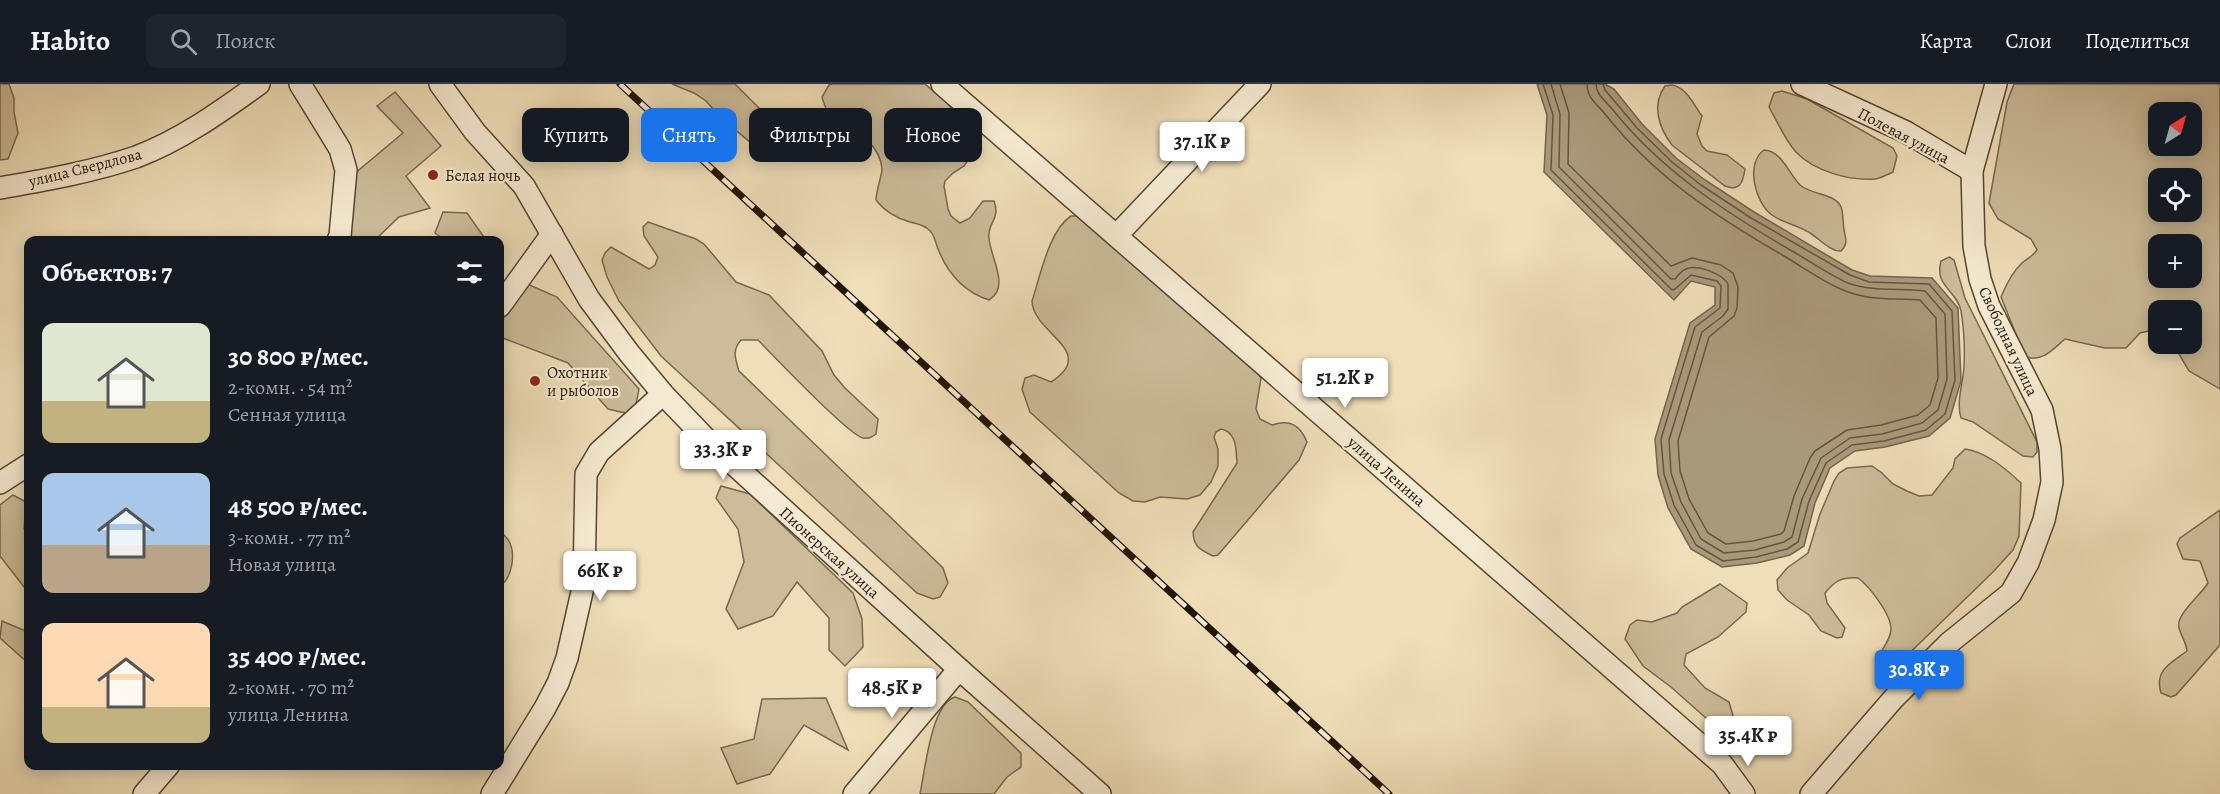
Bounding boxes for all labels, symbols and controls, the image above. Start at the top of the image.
search box [146,14,566,68]
text: Habito [30,22,110,60]
icon: search [167,25,200,58]
text: Поиск [215,26,275,56]
text: Карта [1919,27,1972,55]
text: Слои [2005,27,2052,55]
text: Поделиться [2085,27,2190,55]
street label: Полевая улица [1854,102,1954,170]
north arrow [2148,102,2202,156]
map controls [2148,102,2202,354]
chip: Купить [522,108,629,162]
chip: Снять [641,108,737,162]
chip: Фильтры [749,108,872,162]
chip: Новое [884,108,982,162]
pin: 37.1K ₽ [1147,122,1257,173]
text: 37.1K ₽ [1174,128,1230,155]
street label: улица Свердлова [25,143,145,193]
place label: Белая ночь [445,165,520,187]
marker: Белая ночь [426,168,440,182]
button: locate [2148,168,2202,222]
button: + [2148,234,2202,288]
text: Объектов: 7 [42,255,172,290]
icon: filters [453,256,486,289]
street label: Свободная улица [1973,283,2043,400]
button: − [2148,300,2202,354]
text: 30 800 ₽/мес. [228,339,369,374]
icon: home [90,347,162,419]
pin: 51.2K ₽ [1290,358,1400,409]
place label: Охотник и рыболов [547,362,619,402]
text: 51.2K ₽ [1316,364,1374,391]
text: 2-комн. · 54 m² [228,374,353,401]
marker: Охотник и рыболов [528,374,542,388]
text: Сенная улица [228,401,346,428]
pin: 33.3K ₽ [668,430,778,481]
street label: улица Ленина [1342,431,1431,512]
text: 33.3K ₽ [694,436,752,463]
text: 48 500 ₽/мес. [228,489,368,524]
icon: home [90,497,162,569]
street label: Пионерская улица [775,502,885,604]
text: 3-комн. · 77 m² [228,524,351,551]
text: Новая улица [228,551,336,578]
pin: 66K ₽ [558,551,642,602]
text: 66K ₽ [577,557,623,584]
text: 35 400 ₽/мес. [228,639,367,674]
icon: home [90,647,162,719]
pin: 30.8K ₽ [1864,650,1974,701]
text: 30.8K ₽ [1889,656,1949,683]
pin: 48.5K ₽ [837,668,947,719]
text: 2-комн. · 70 m² [228,674,354,701]
text: 48.5K ₽ [862,674,922,701]
text: улица Ленина [228,701,349,728]
pin: 35.4K ₽ [1693,716,1803,767]
text: 35.4K ₽ [1719,722,1777,749]

